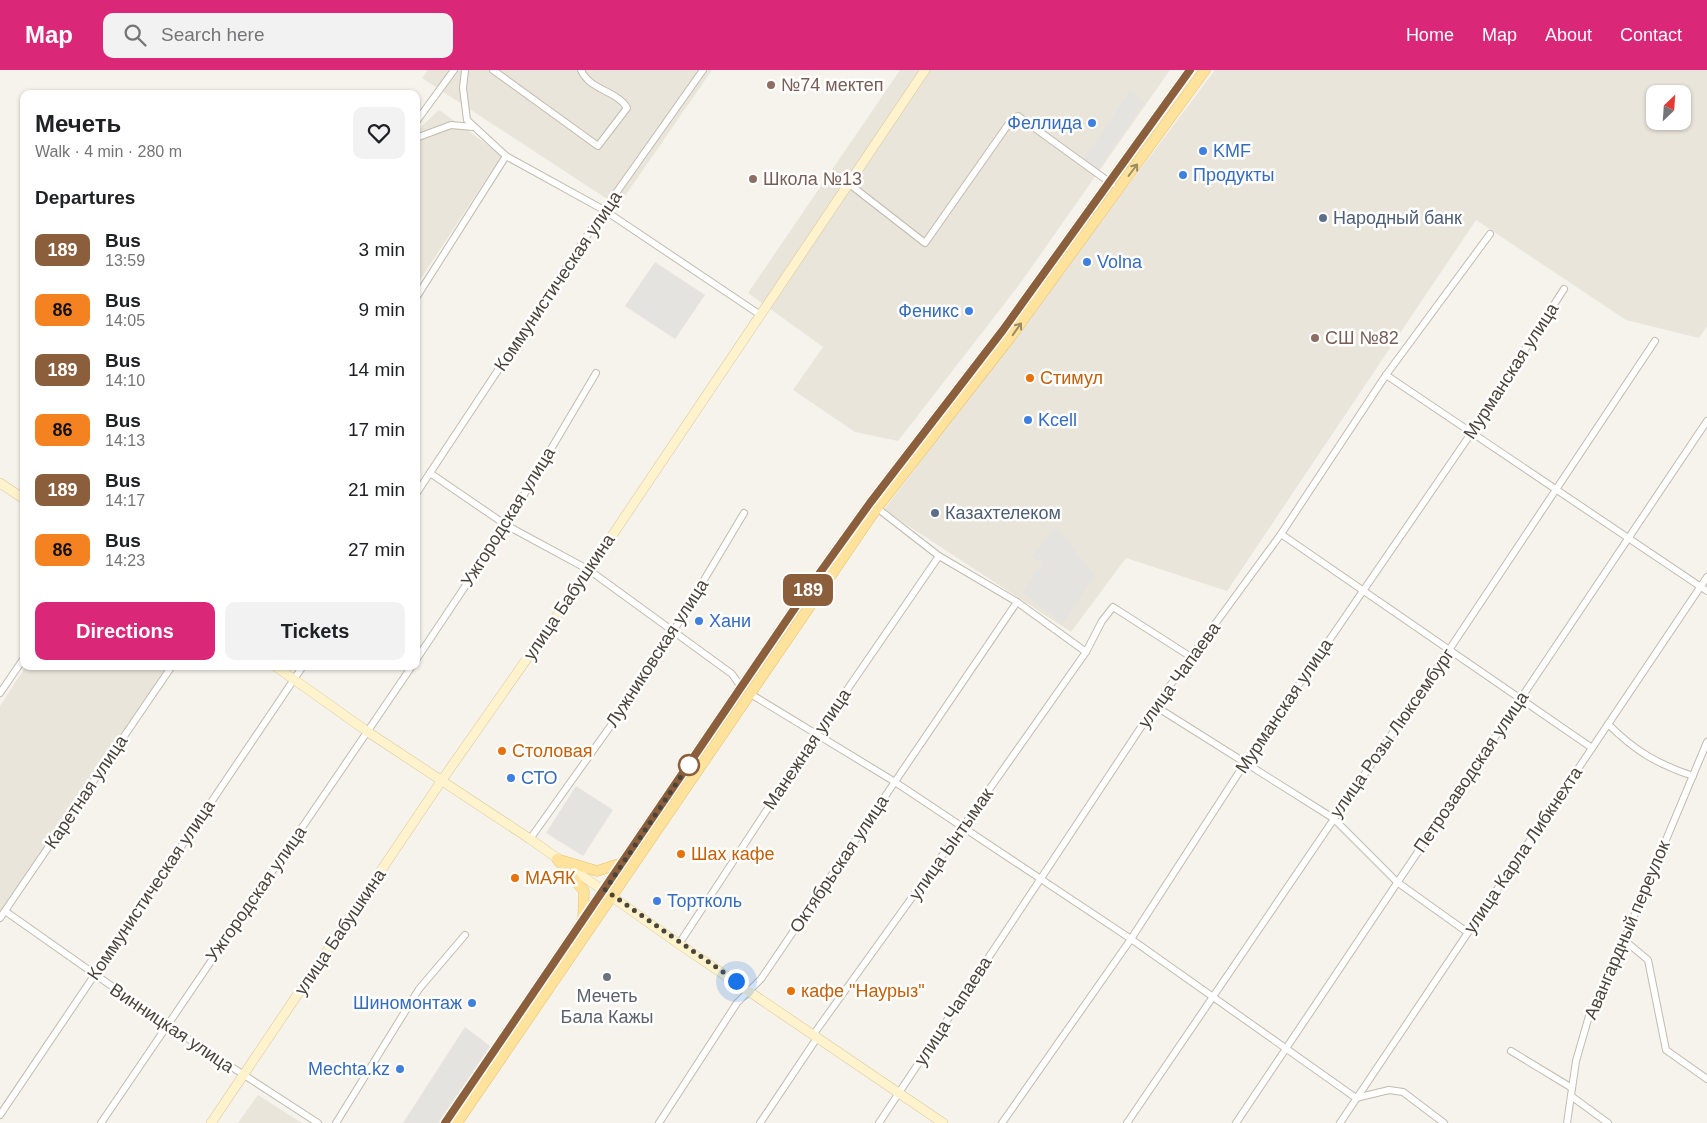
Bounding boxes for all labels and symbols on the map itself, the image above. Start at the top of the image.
place label: №74 мектеп [781,75,884,95]
marker: №74 мектеп [765,79,777,91]
north arrow [1646,85,1691,130]
place label: Феллида [1007,113,1083,133]
marker: Феллида [1086,117,1098,129]
place label: KMF [1213,141,1251,161]
marker: KMF [1197,145,1209,157]
one-way arrow [1128,163,1138,177]
place label: Продукты [1193,165,1274,185]
place label: Школа №13 [763,169,862,189]
marker: Продукты [1177,169,1189,181]
marker: Школа №13 [747,173,759,185]
street label: Коммунистическая улица [490,186,626,375]
place label: Народный банк [1333,208,1462,228]
marker: Народный банк [1317,212,1329,224]
place label: Volna [1097,252,1143,272]
marker: Volna [1081,256,1093,268]
street label: Мурманская улица [1460,299,1563,443]
place label: Феникс [898,301,959,321]
marker: Феникс [963,305,975,317]
one-way arrow [1011,323,1022,336]
place label: СШ №82 [1325,328,1399,348]
marker: СШ №82 [1309,332,1321,344]
place label: Стимул [1040,368,1103,388]
marker: Стимул [1024,372,1036,384]
place label: Kcell [1038,410,1077,430]
marker: Kcell [1022,414,1034,426]
street label: Ужгородская улица [457,443,560,590]
place label: Казахтелеком [945,503,1061,523]
marker: Казахтелеком [929,507,941,519]
street label: улица Бабушкина [519,529,619,664]
line badge: 189 [779,574,837,606]
street label: Лужниковская улица [602,575,713,731]
place label: Хани [709,611,751,631]
marker: Хани [693,615,705,627]
street label: улица Чапаева [1134,618,1225,732]
street label: Мурманская улица [1232,634,1337,777]
street label: улица Розы Люксембург [1326,644,1458,821]
street label: Манежная улица [759,684,855,813]
street label: Петрозаводская улица [1410,687,1533,856]
street label: Каретная улица [41,731,132,852]
place label: Столовая [512,741,593,761]
marker: Столовая [496,745,508,757]
unlabelled marker [678,754,700,776]
street label: улица Карла Либкнехта [1460,762,1587,937]
place label: СТО [521,768,558,788]
marker: СТО [505,772,517,784]
street label: улица Ынтымак [905,784,997,904]
street label: Октябрьская улица [786,791,893,936]
street label: Коммунистическая улица [83,795,219,984]
street label: Ужгородская улица [202,822,311,966]
street label: Авангардный переулок [1580,837,1674,1022]
place label: Шах кафе [691,844,775,864]
marker: Шах кафе [675,848,687,860]
street label: улица Бабушкина [290,864,390,999]
place label: МАЯК [525,868,576,888]
marker: МАЯК [509,872,521,884]
place label: Тортколь [667,891,742,911]
marker: Тортколь [651,895,663,907]
street label: улица Чапаева [910,952,996,1069]
your location [724,969,749,994]
marker: Мечеть Бала Кажы [601,971,613,983]
street label: Винницкая улица [106,979,238,1077]
place label: кафе "Наурыз" [801,981,925,1001]
marker: кафе "Наурыз" [785,985,797,997]
place label: Мечеть Бала Кажы [561,986,653,1027]
place label: Шиномонтаж [353,993,462,1013]
marker: Шиномонтаж [466,997,478,1009]
place label: Mechta.kz [308,1059,390,1079]
marker: Mechta.kz [394,1063,406,1075]

